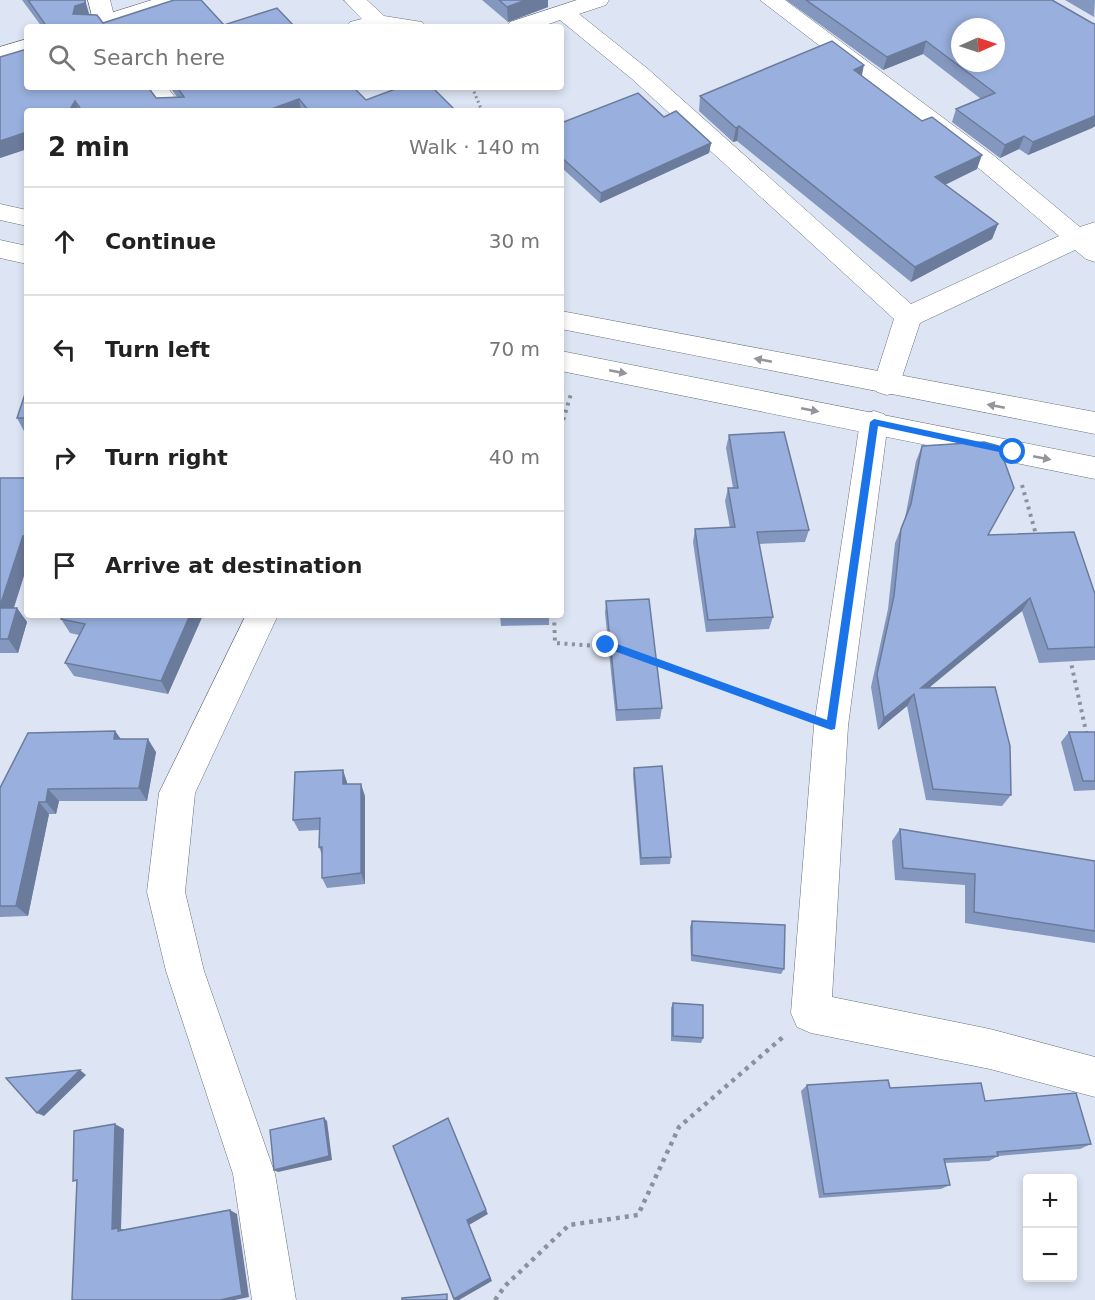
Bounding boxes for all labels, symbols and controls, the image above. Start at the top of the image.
north arrow [951,18,1005,72]
search box [24,24,564,90]
icon: search [45,41,78,74]
text: Search here [93,45,225,70]
text: 2 min [48,132,130,162]
text: Walk · 140 m [409,135,540,159]
icon: ahead [48,225,81,258]
text: Continue [105,229,216,254]
text: 30 m [489,229,540,253]
icon: left [48,333,81,366]
text: Turn left [105,337,210,362]
text: 70 m [489,337,540,361]
one-way arrow [754,355,773,365]
one-way arrow [609,368,628,377]
one-way arrow [986,401,1005,410]
one-way arrow [800,406,819,415]
route start [999,438,1025,464]
icon: right [48,441,81,474]
text: Turn right [105,445,228,470]
text: 40 m [489,445,540,469]
one-way arrow [1033,454,1052,463]
icon: arrive [48,549,81,582]
text: Arrive at destination [105,553,362,578]
route end [592,631,618,657]
map controls [1023,1174,1077,1282]
button: + [1023,1174,1077,1228]
button: − [1023,1228,1077,1282]

